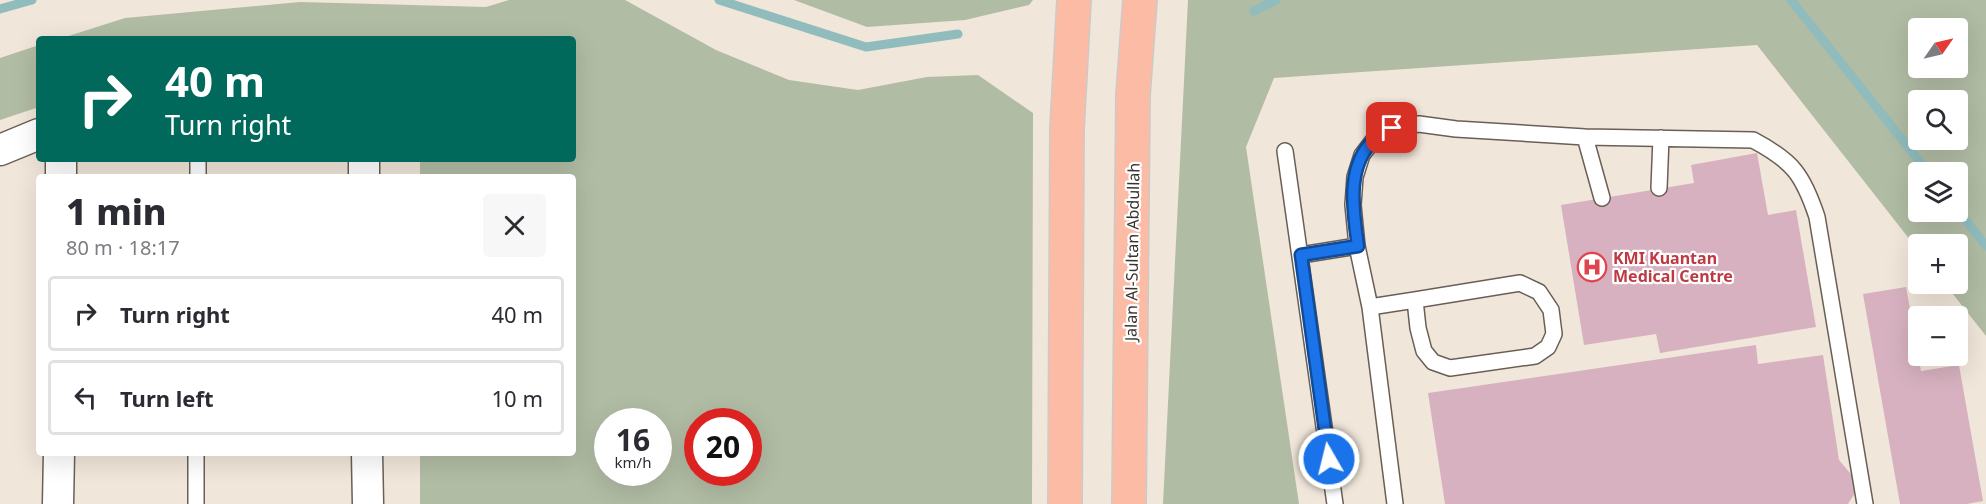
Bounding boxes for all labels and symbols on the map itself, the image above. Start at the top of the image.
north arrow [1908,18,1968,78]
pin [1366,102,1417,153]
street label: Jalan Al-Sultan Abdullah [1119,163,1145,343]
place label: KMI Kuantan Medical Centre [1613,247,1733,287]
hospital icon: KMI Kuantan Medical Centre [1576,251,1608,283]
speed limit sign: 20 [684,408,762,486]
position arrow [1297,427,1361,491]

